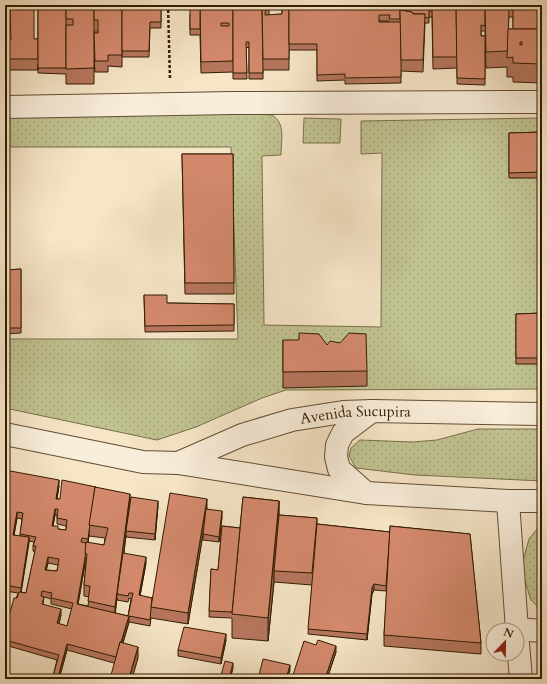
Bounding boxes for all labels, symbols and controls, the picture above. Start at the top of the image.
street label: Avenida Sucupira [299,401,412,429]
north arrow [485,622,525,662]
text: N [501,624,516,642]

